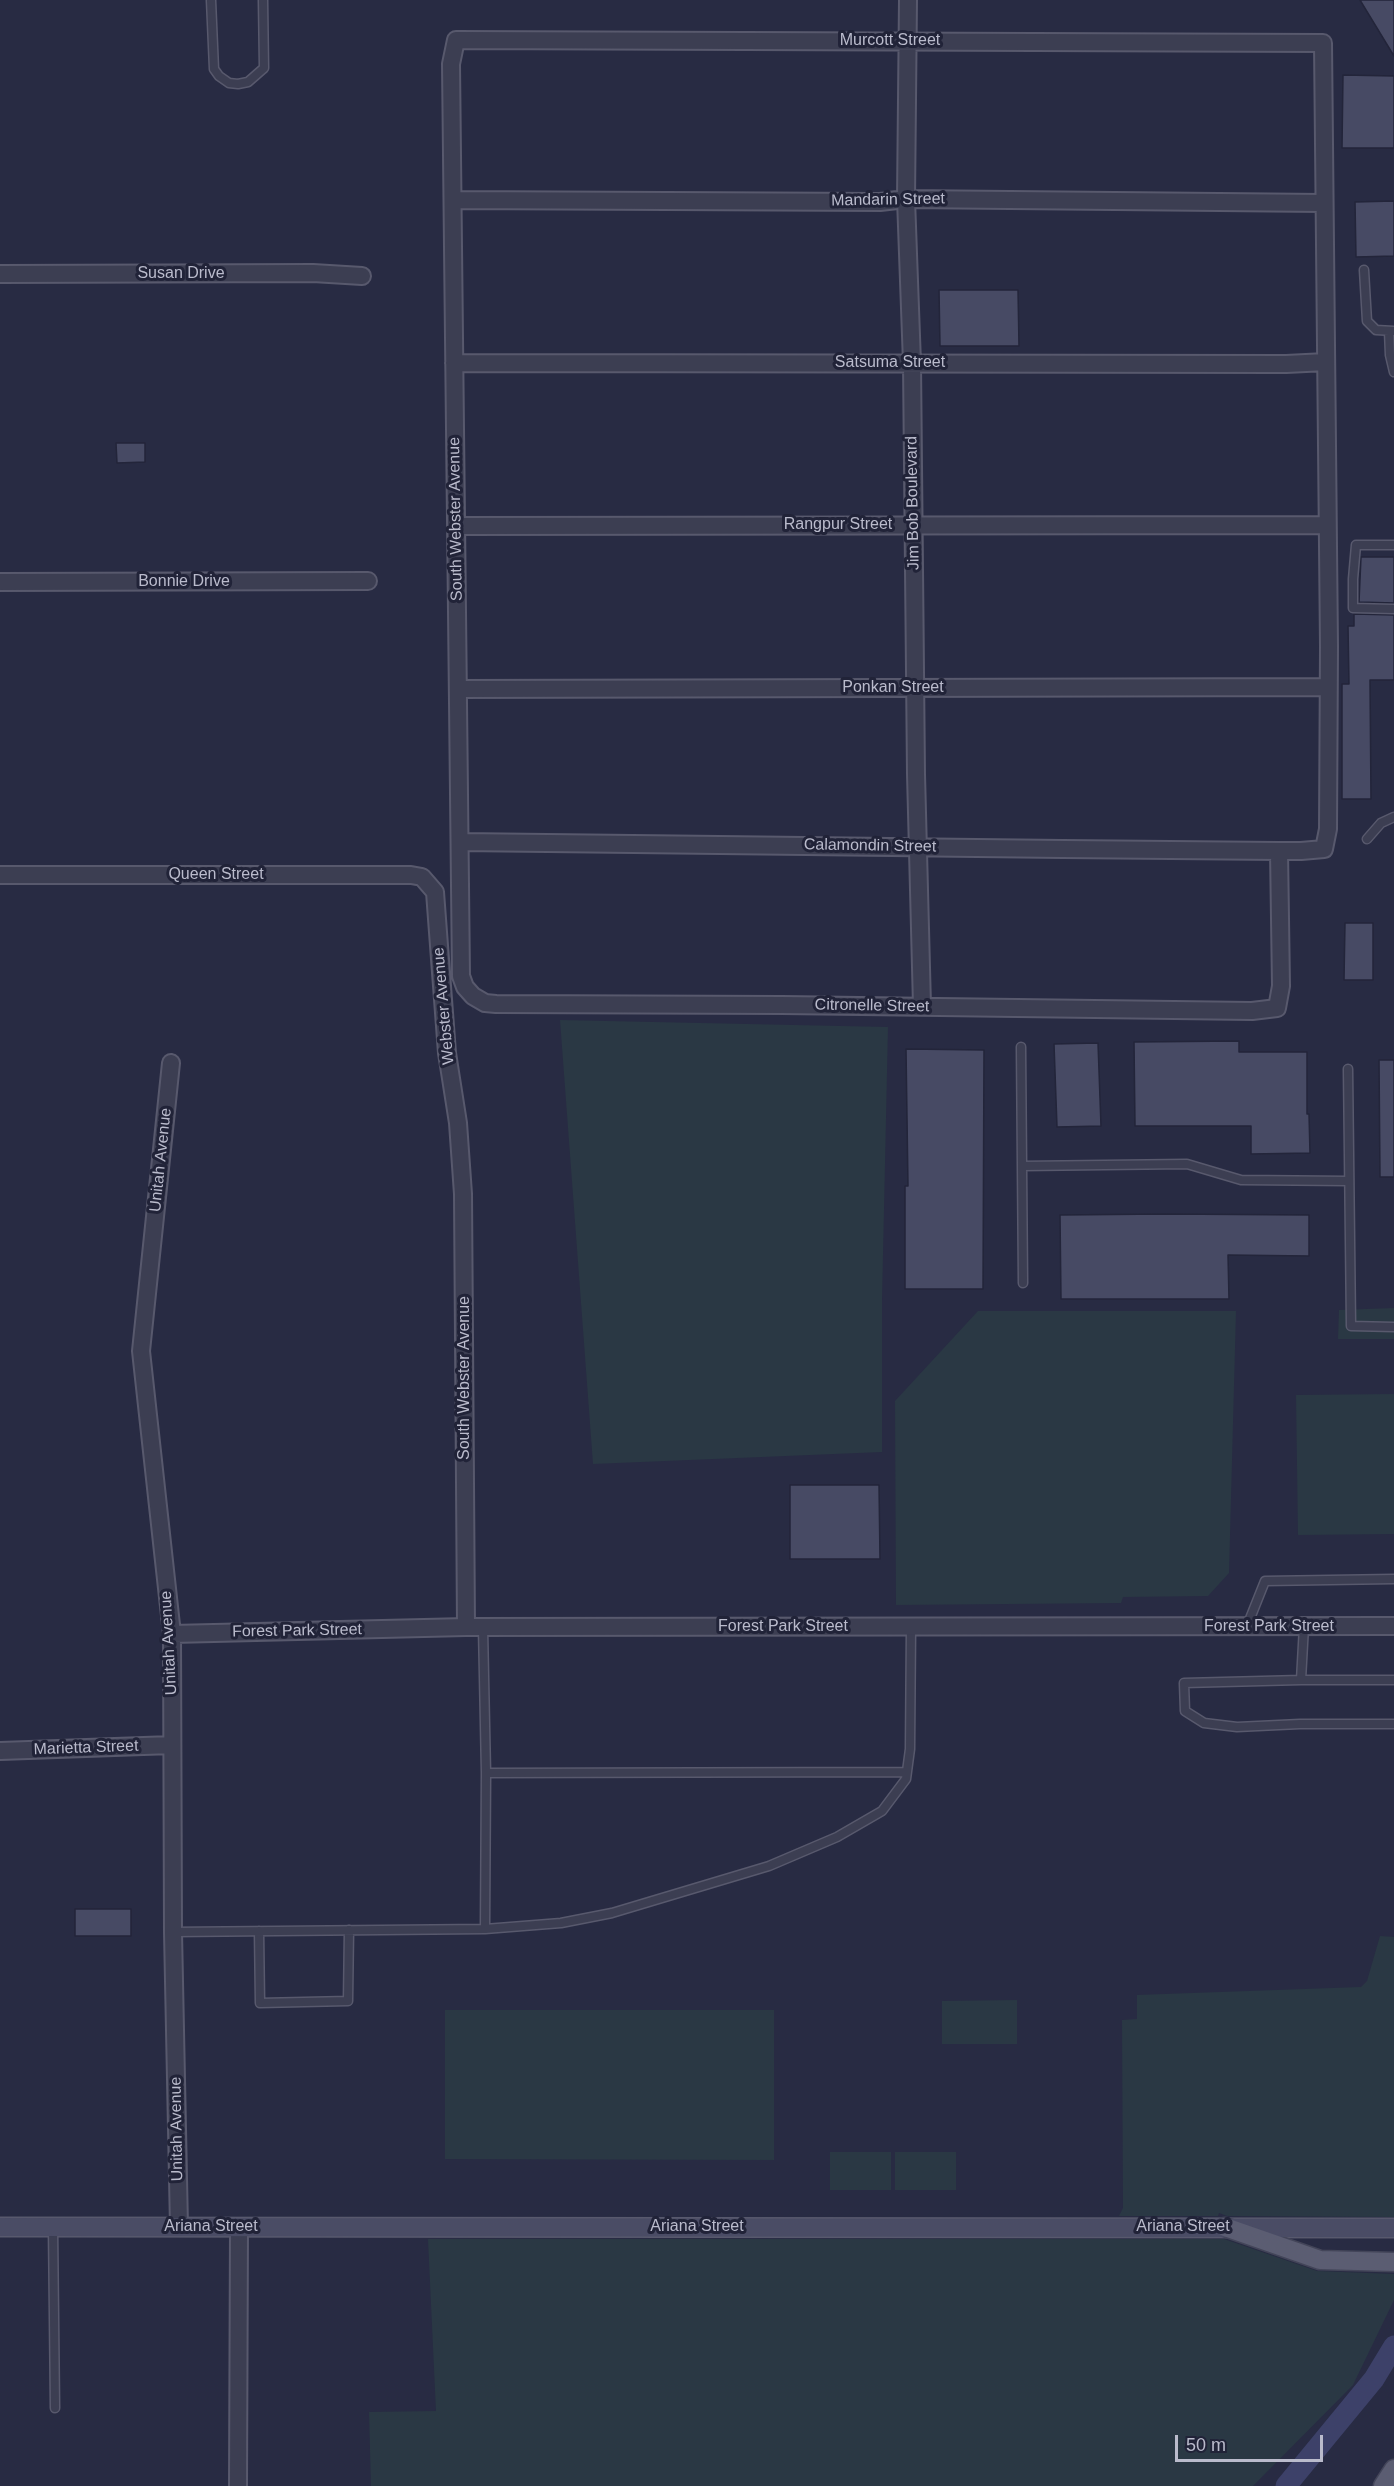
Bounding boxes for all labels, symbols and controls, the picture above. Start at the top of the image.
street label: Murcott Street [840,31,940,51]
street label: Mandarin Street [831,189,945,211]
street label: Susan Drive [137,264,225,284]
street label: Satsuma Street [835,353,945,373]
street label: Jim Bob Boulevard [902,436,924,570]
street label: South Webster Avenue [445,437,467,601]
street label: Rangpur Street [784,515,892,535]
street label: Bonnie Drive [138,572,230,592]
street label: Ponkan Street [842,678,944,698]
street label: Calamondin Street [804,835,936,857]
street label: Queen Street [168,865,264,885]
street label: Webster Avenue [429,947,459,1065]
street label: Citronelle Street [814,995,930,1017]
street label: Unitah Avenue [146,1107,176,1213]
street label: South Webster Avenue [455,1296,475,1460]
street label: Unitah Avenue [157,1590,181,1696]
street label: Forest Park Street [718,1617,848,1637]
street label: Forest Park Street [1204,1617,1334,1637]
street label: Forest Park Street [232,1620,362,1642]
street label: Marietta Street [33,1737,139,1759]
street label: Unitah Avenue [166,2077,188,2181]
street label: Ariana Street [164,2217,258,2237]
street label: Ariana Street [650,2217,744,2237]
street label: Ariana Street [1136,2217,1230,2237]
scale bar [1178,2423,1326,2461]
text: 50 m [1186,2435,1226,2455]

